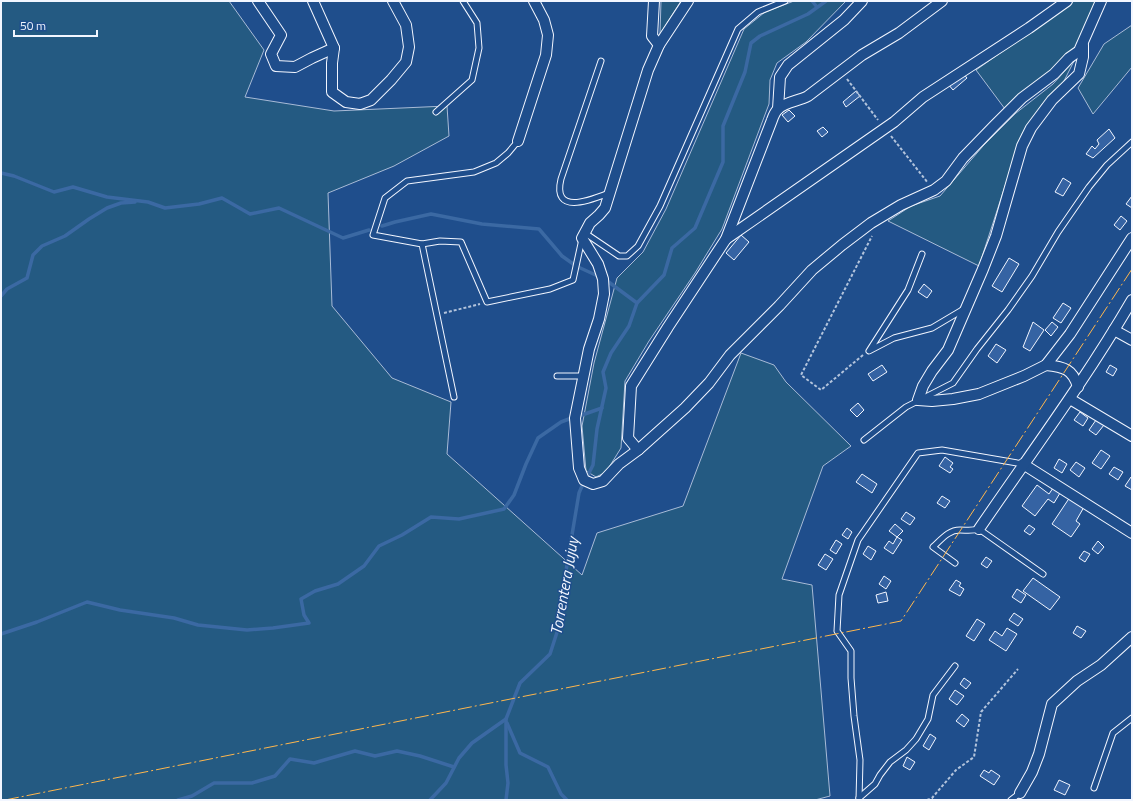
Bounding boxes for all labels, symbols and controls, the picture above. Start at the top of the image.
scale bar [14,12,97,38]
text: 50 m [20,16,46,35]
water label: Torrentera Jujuy [544,533,585,637]

